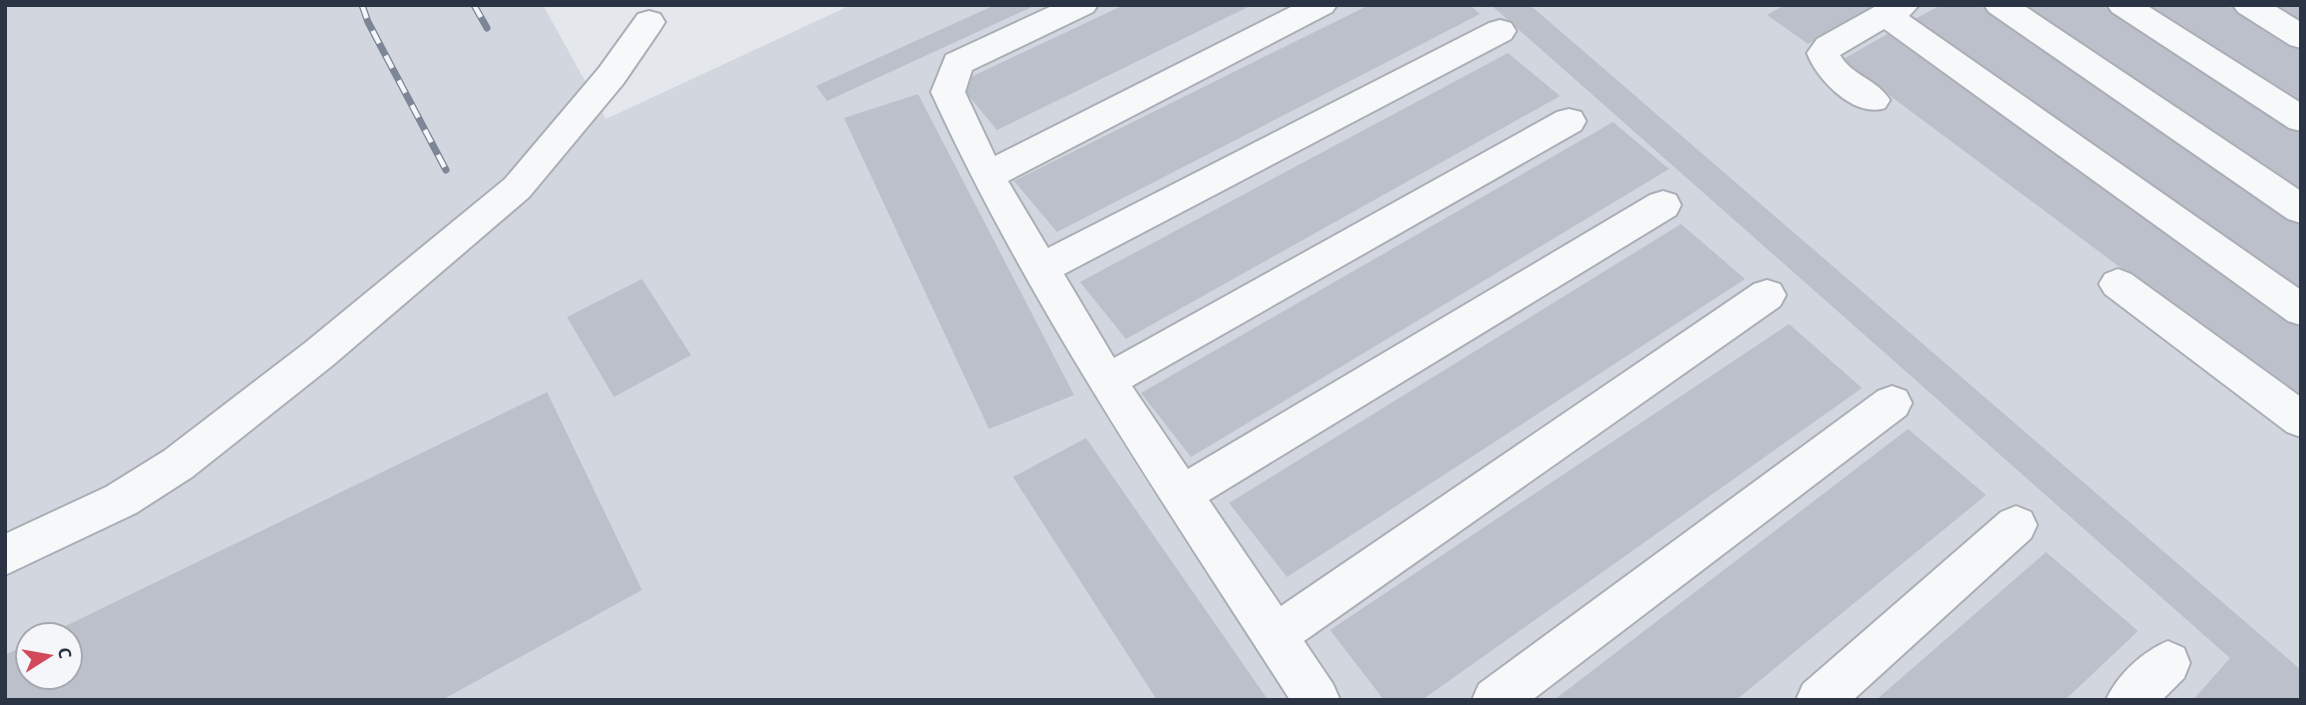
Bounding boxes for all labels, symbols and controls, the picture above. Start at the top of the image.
north arrow [14,621,84,691]
text: С [54,646,75,660]

